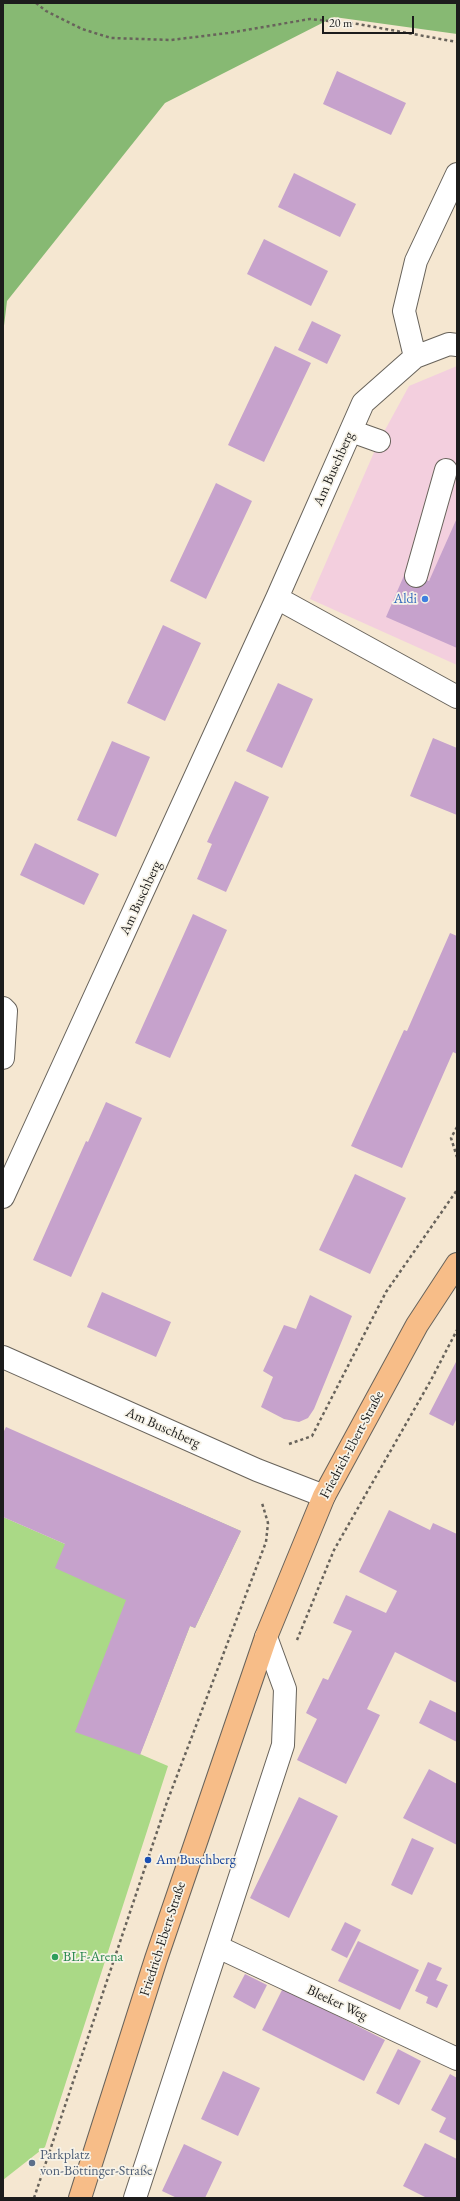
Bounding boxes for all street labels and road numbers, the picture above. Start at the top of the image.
street label: Am Buschberg [310,429,358,509]
street label: Am Buschberg [117,858,165,938]
street label: Friedrich-Ebert-Straße [316,1388,388,1502]
street label: Am Buschberg [123,1404,203,1452]
street label: Friedrich-Ebert-Straße [137,1879,189,1999]
street label: Bleeker Weg [304,1982,370,2024]

